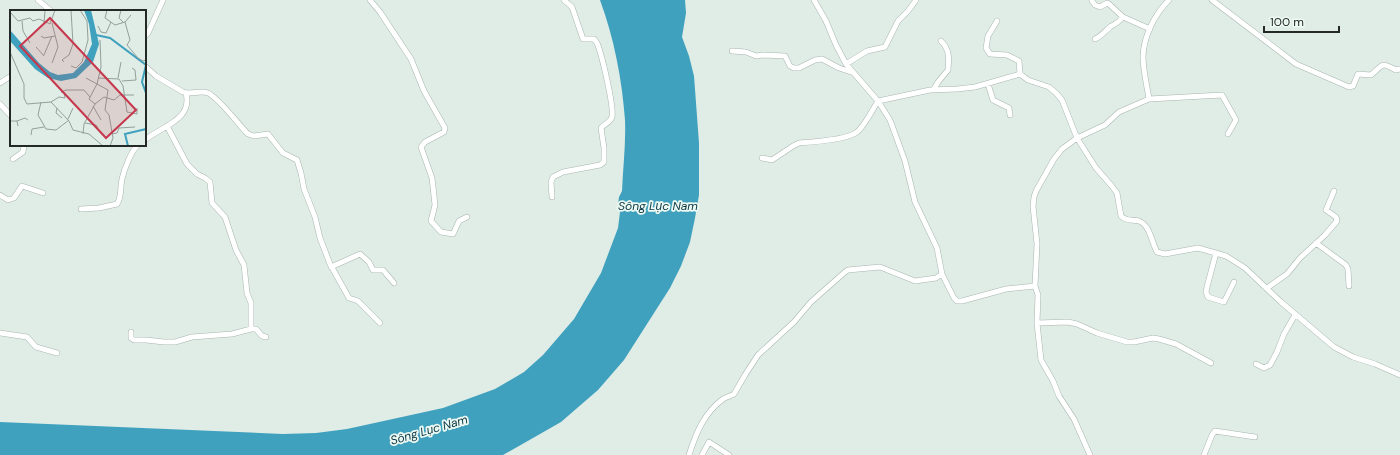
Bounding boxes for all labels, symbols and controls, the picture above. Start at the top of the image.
scale bar [1264,8,1339,34]
inset map [10,10,146,146]
text: 100 m [1270,14,1304,30]
water label: Sông Lục Nam [618,198,698,214]
water label: Sông Lục Nam [388,411,470,449]

